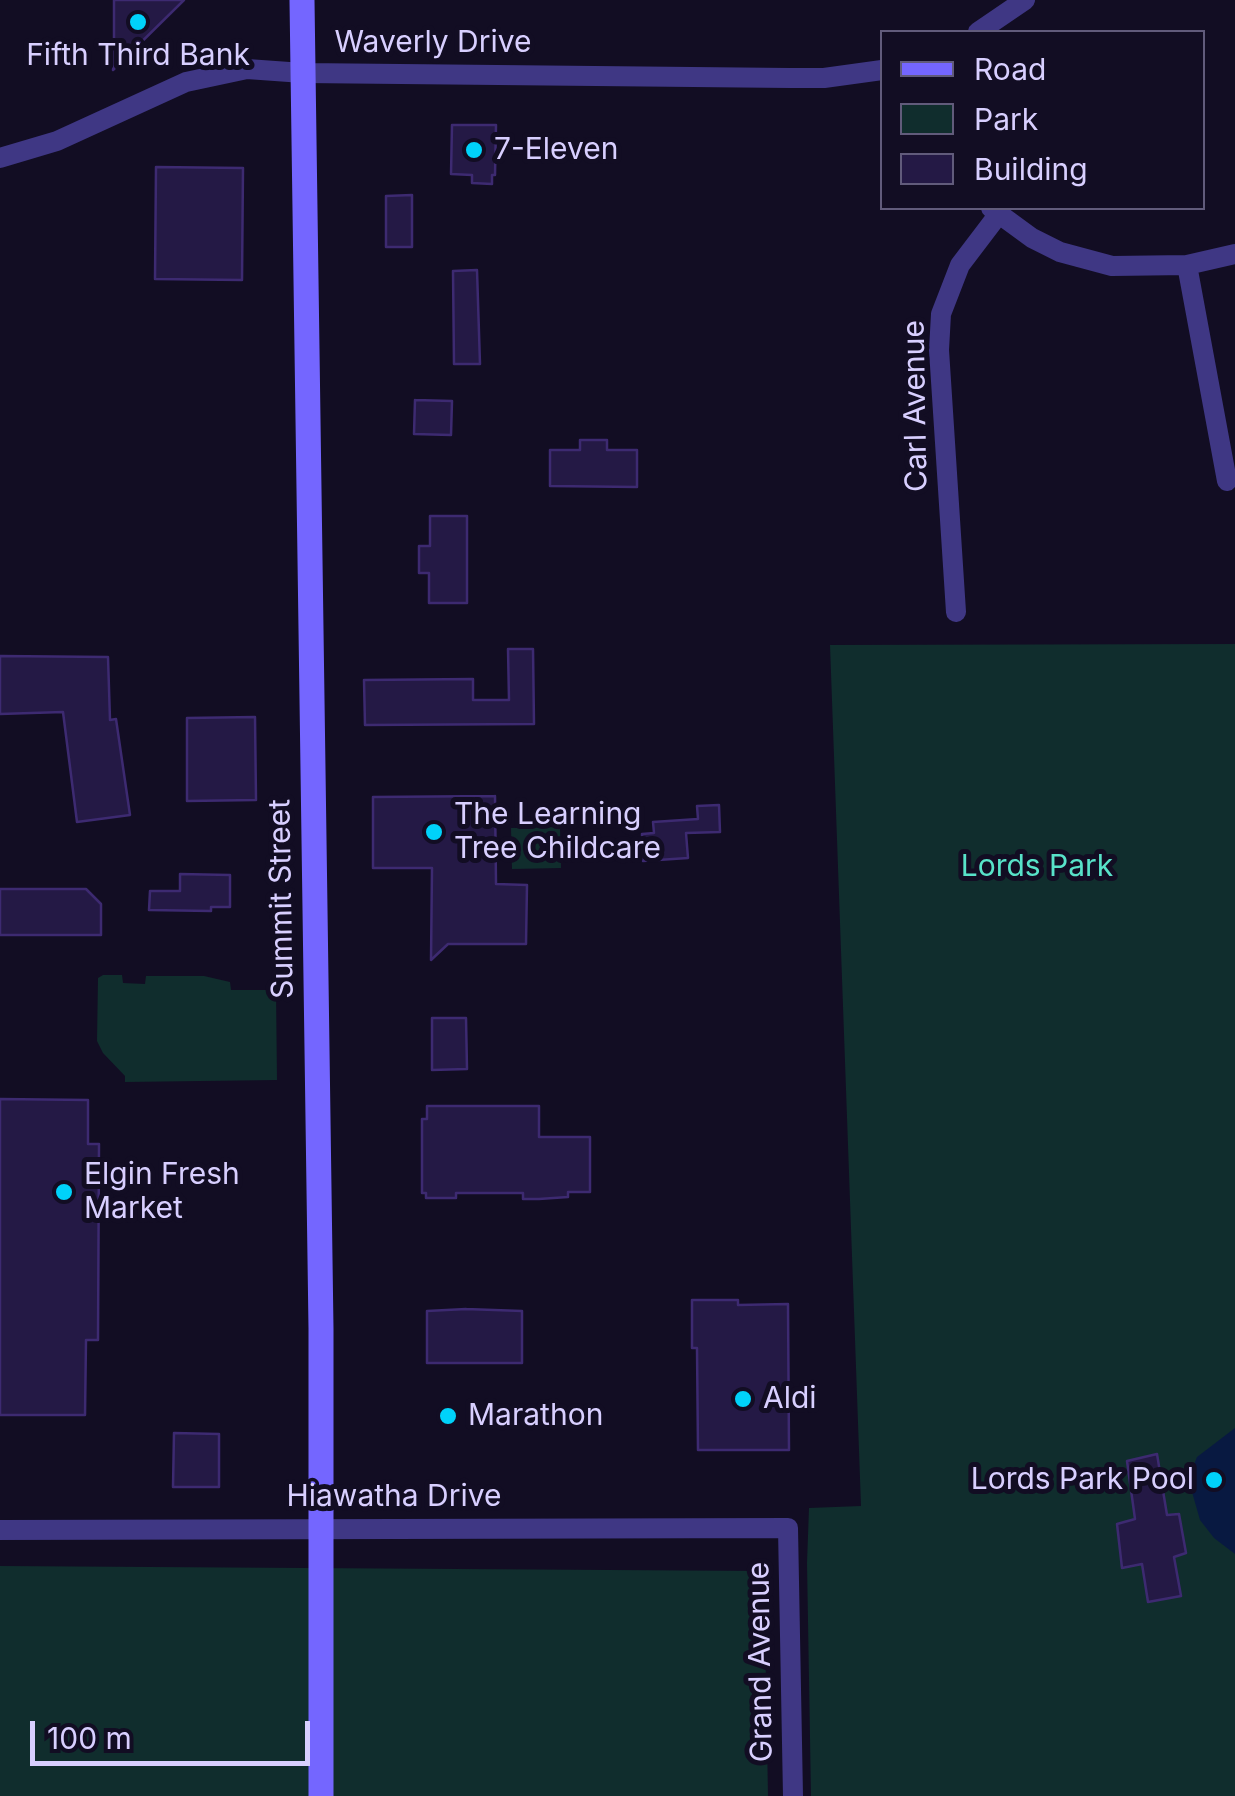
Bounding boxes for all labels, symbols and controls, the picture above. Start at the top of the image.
marker: Fifth Third Bank [127,11,149,33]
street label: Waverly Drive [334,25,532,61]
legend [880,30,1205,210]
place label: Fifth Third Bank [26,38,250,74]
text: Road [974,51,1046,87]
text: Park [974,101,1038,137]
place label: 7-Eleven [494,132,618,168]
marker: 7-Eleven [463,139,485,161]
text: Building [974,151,1088,187]
street label: Carl Avenue [897,320,935,492]
place label: The Learning Tree Childcare [454,797,661,868]
street label: Summit Street [262,799,302,999]
marker: The Learning Tree Childcare [423,821,445,843]
park label: Lords Park [961,849,1113,885]
place label: Elgin Fresh Market [84,1157,240,1228]
marker: Elgin Fresh Market [53,1181,75,1203]
place label: Aldi [763,1381,817,1417]
marker: Aldi [732,1388,754,1410]
place label: Marathon [468,1398,603,1434]
marker: Marathon [437,1405,459,1427]
place label: Lords Park Pool [971,1462,1194,1498]
marker: Lords Park Pool [1203,1469,1225,1491]
street label: Hiawatha Drive [286,1479,502,1515]
street label: Grand Avenue [741,1561,781,1763]
scale bar [35,1701,315,1763]
text: 100 m [47,1720,132,1756]

